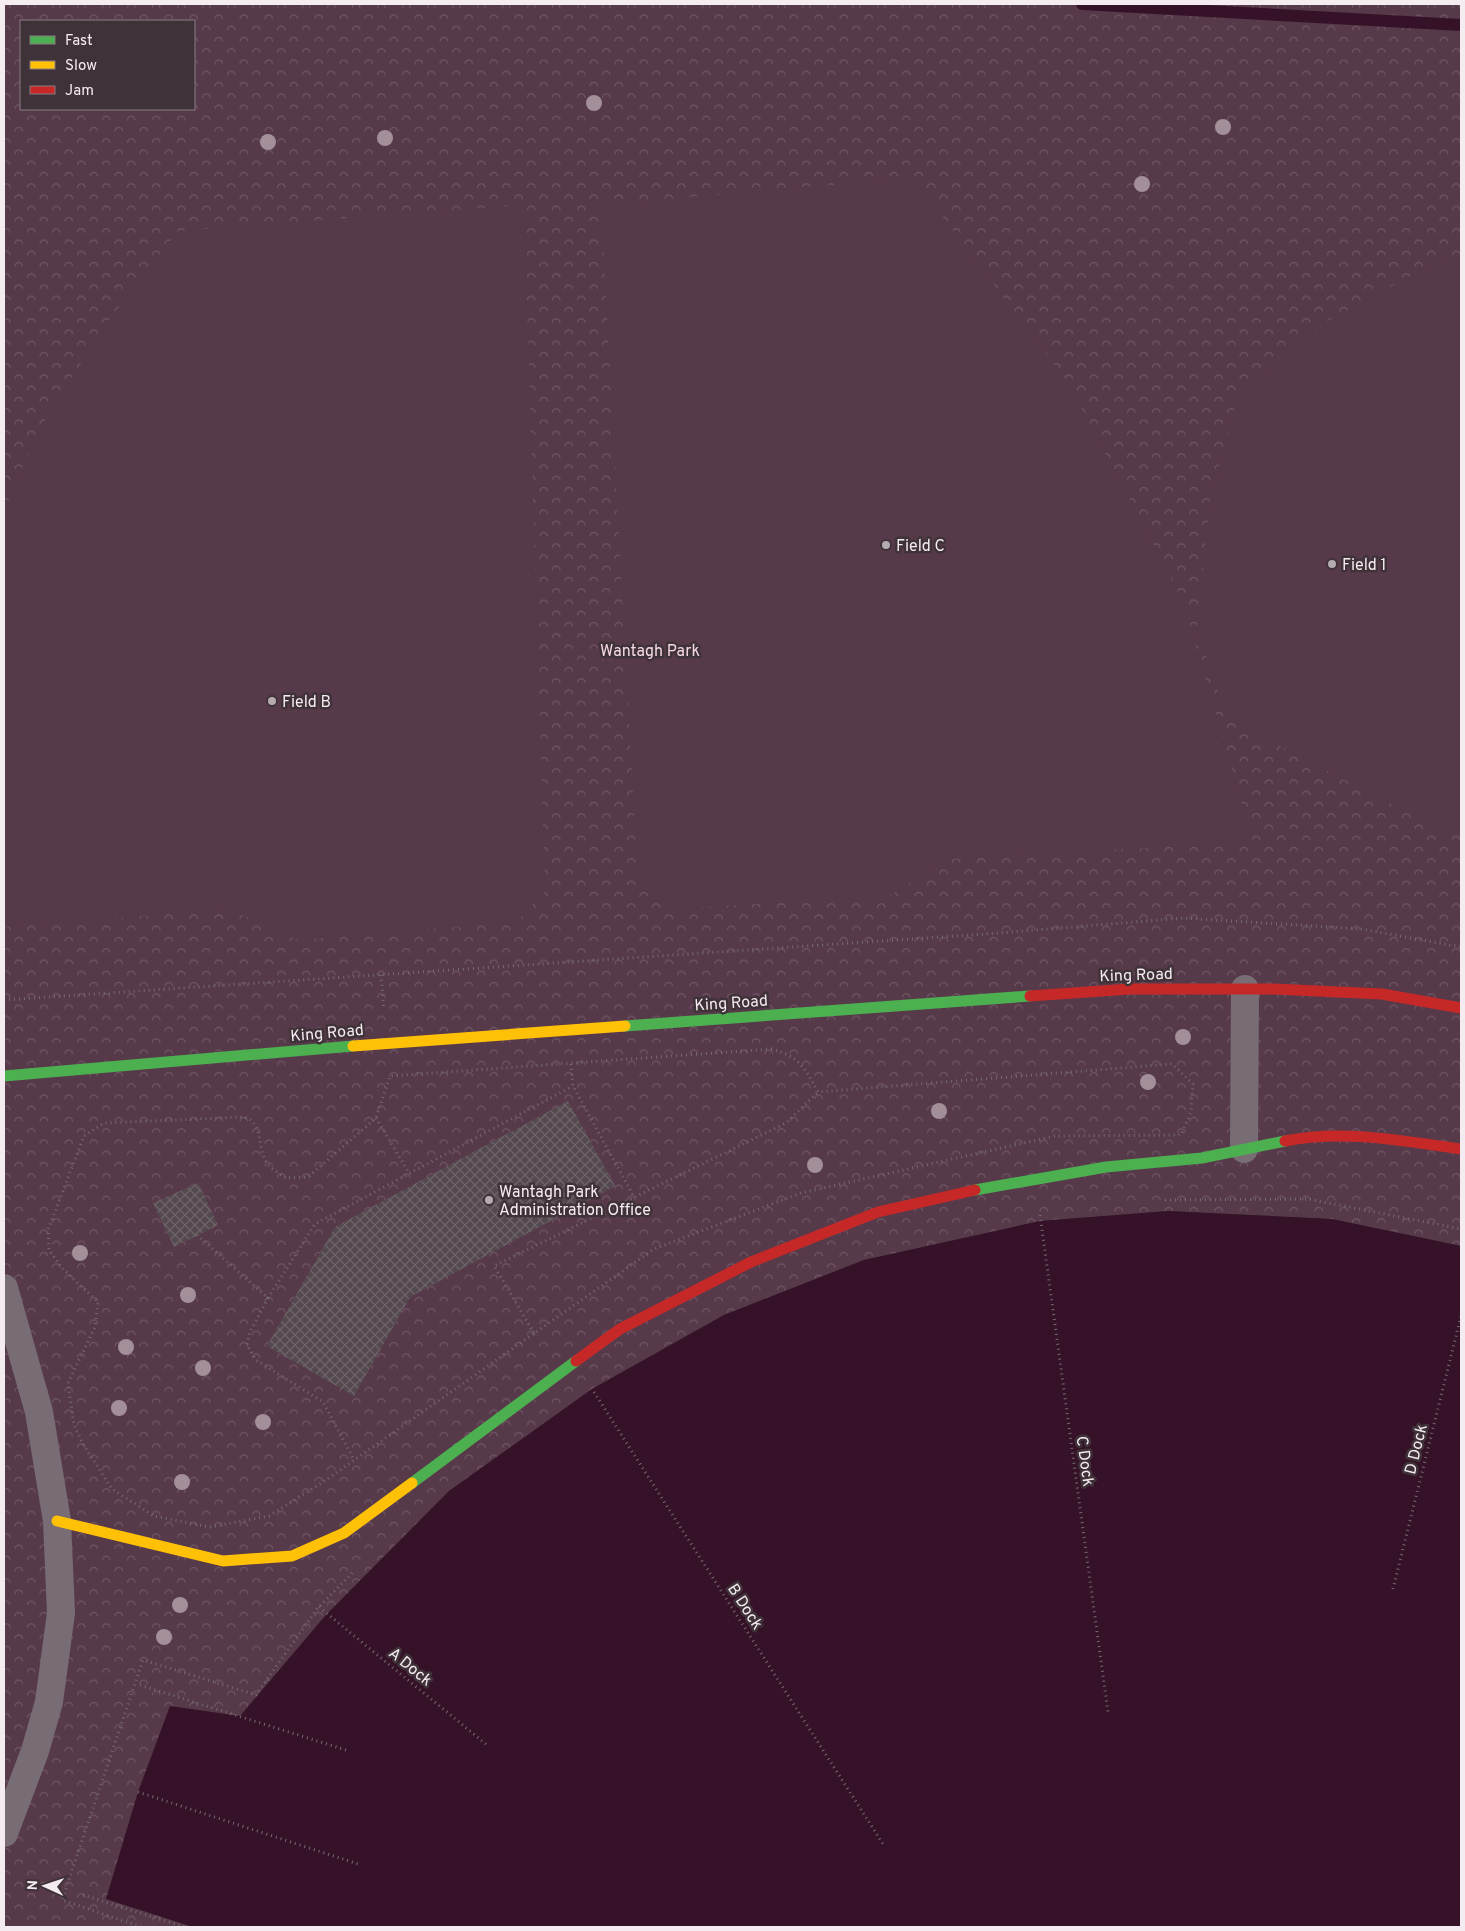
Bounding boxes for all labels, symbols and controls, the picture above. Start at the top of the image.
legend [20,20,195,110]
text: Fast [65,32,93,51]
text: Slow [65,57,97,76]
text: Jam [65,82,94,101]
place label: Field C [896,537,945,557]
marker: Field C [880,539,892,551]
place label: Field 1 [1342,556,1387,576]
marker: Field 1 [1326,558,1338,570]
park label: Wantagh Park [600,642,700,662]
place label: Field B [282,693,331,713]
marker: Field B [266,695,278,707]
street label: King Road [1099,965,1173,987]
street label: King Road [694,991,769,1017]
street label: King Road [290,1021,365,1047]
place label: Wantagh Park Administration Office [499,1183,651,1221]
marker: Wantagh Park Administration Office [483,1194,495,1206]
street label: D Dock [1401,1422,1433,1477]
street label: C Dock [1071,1435,1097,1488]
street label: B Dock [722,1580,767,1634]
street label: A Dock [384,1644,436,1691]
north arrow [20,1861,70,1911]
text: N [25,1880,42,1891]

